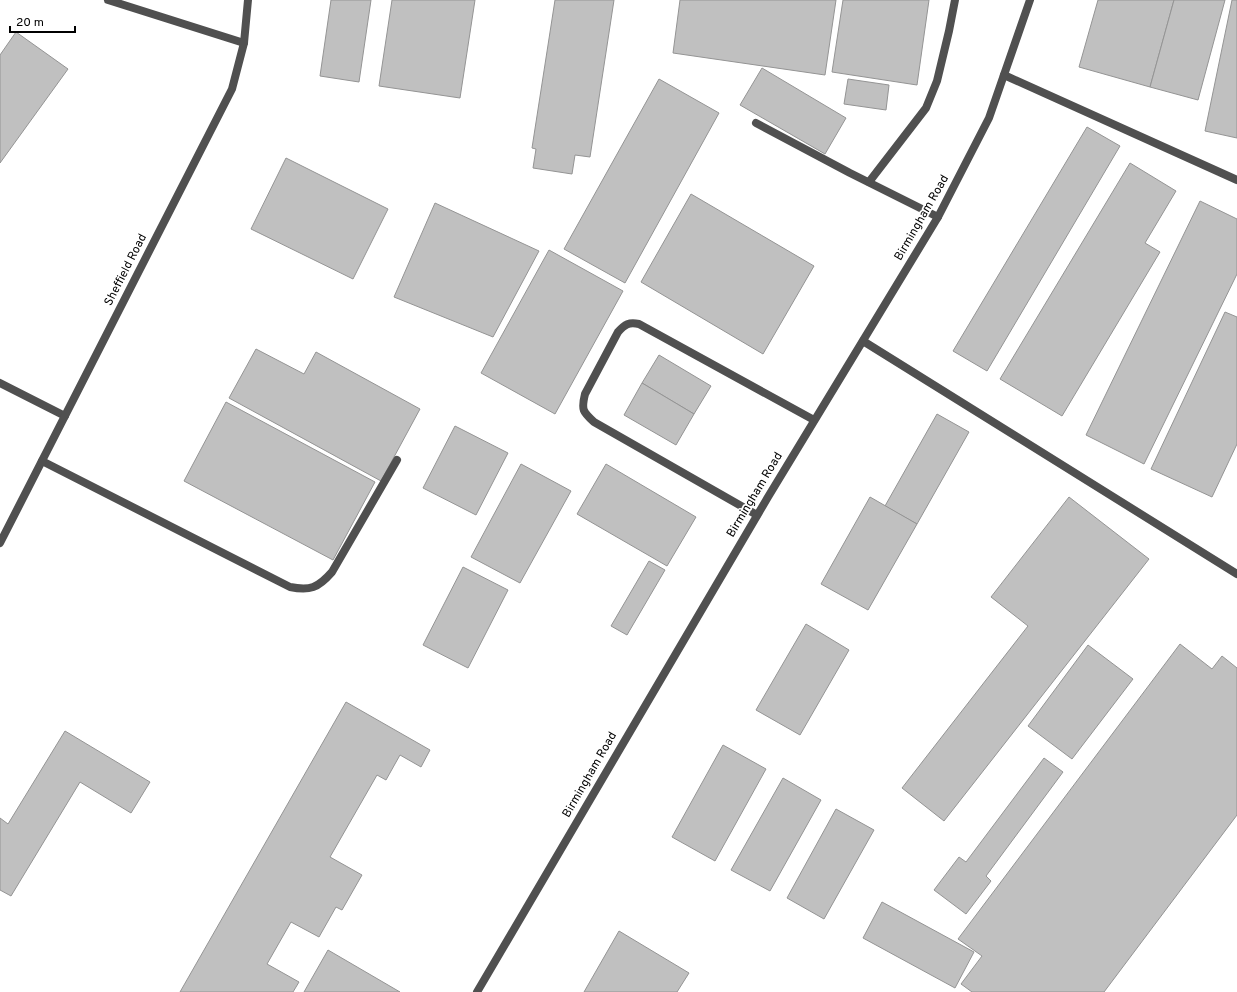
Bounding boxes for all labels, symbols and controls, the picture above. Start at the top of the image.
scale bar [10,8,75,34]
text: 20 m [16,15,44,31]
street label: Birmingham Road [891,172,953,264]
street label: Sheffield Road [101,231,151,309]
street label: Birmingham Road [723,450,787,540]
street label: Birmingham Road [559,729,621,821]

